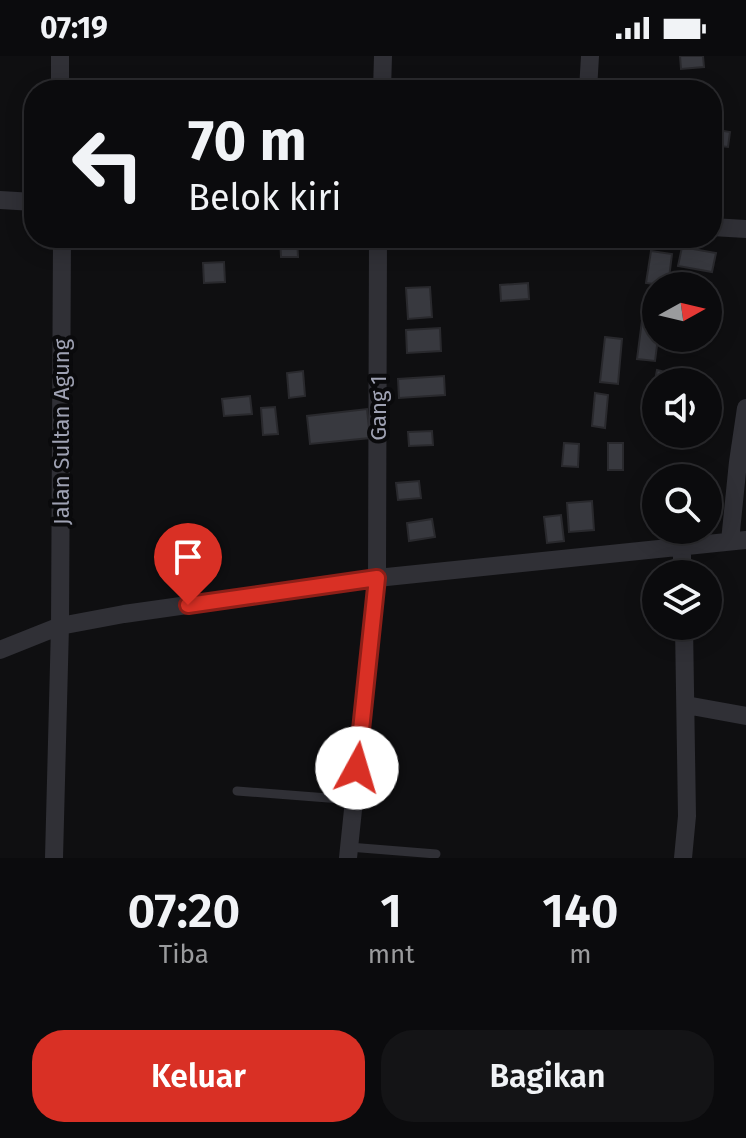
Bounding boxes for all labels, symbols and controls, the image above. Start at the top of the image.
text: 07:19 [40,10,108,46]
text: 70 m [188,108,307,175]
icon: left [56,112,160,216]
text: Belok kiri [188,176,342,220]
north arrow [642,272,722,352]
map controls [642,272,722,640]
street label: Jalan Sultan Agung [48,338,75,525]
button: sound [642,368,722,448]
street label: Gang 1 [365,375,392,441]
button: search [642,464,722,544]
pin [154,523,222,605]
icon: arrive [166,535,210,579]
button: layers [642,560,722,640]
position arrow [315,726,399,810]
text: 07:20 [127,882,240,940]
text: 1 [380,882,402,940]
text: 140 [542,882,619,940]
text: Tiba [159,939,209,970]
text: mnt [368,939,415,970]
text: m [569,939,591,970]
button: Keluar [32,1030,365,1122]
button: Bagikan [381,1030,714,1122]

